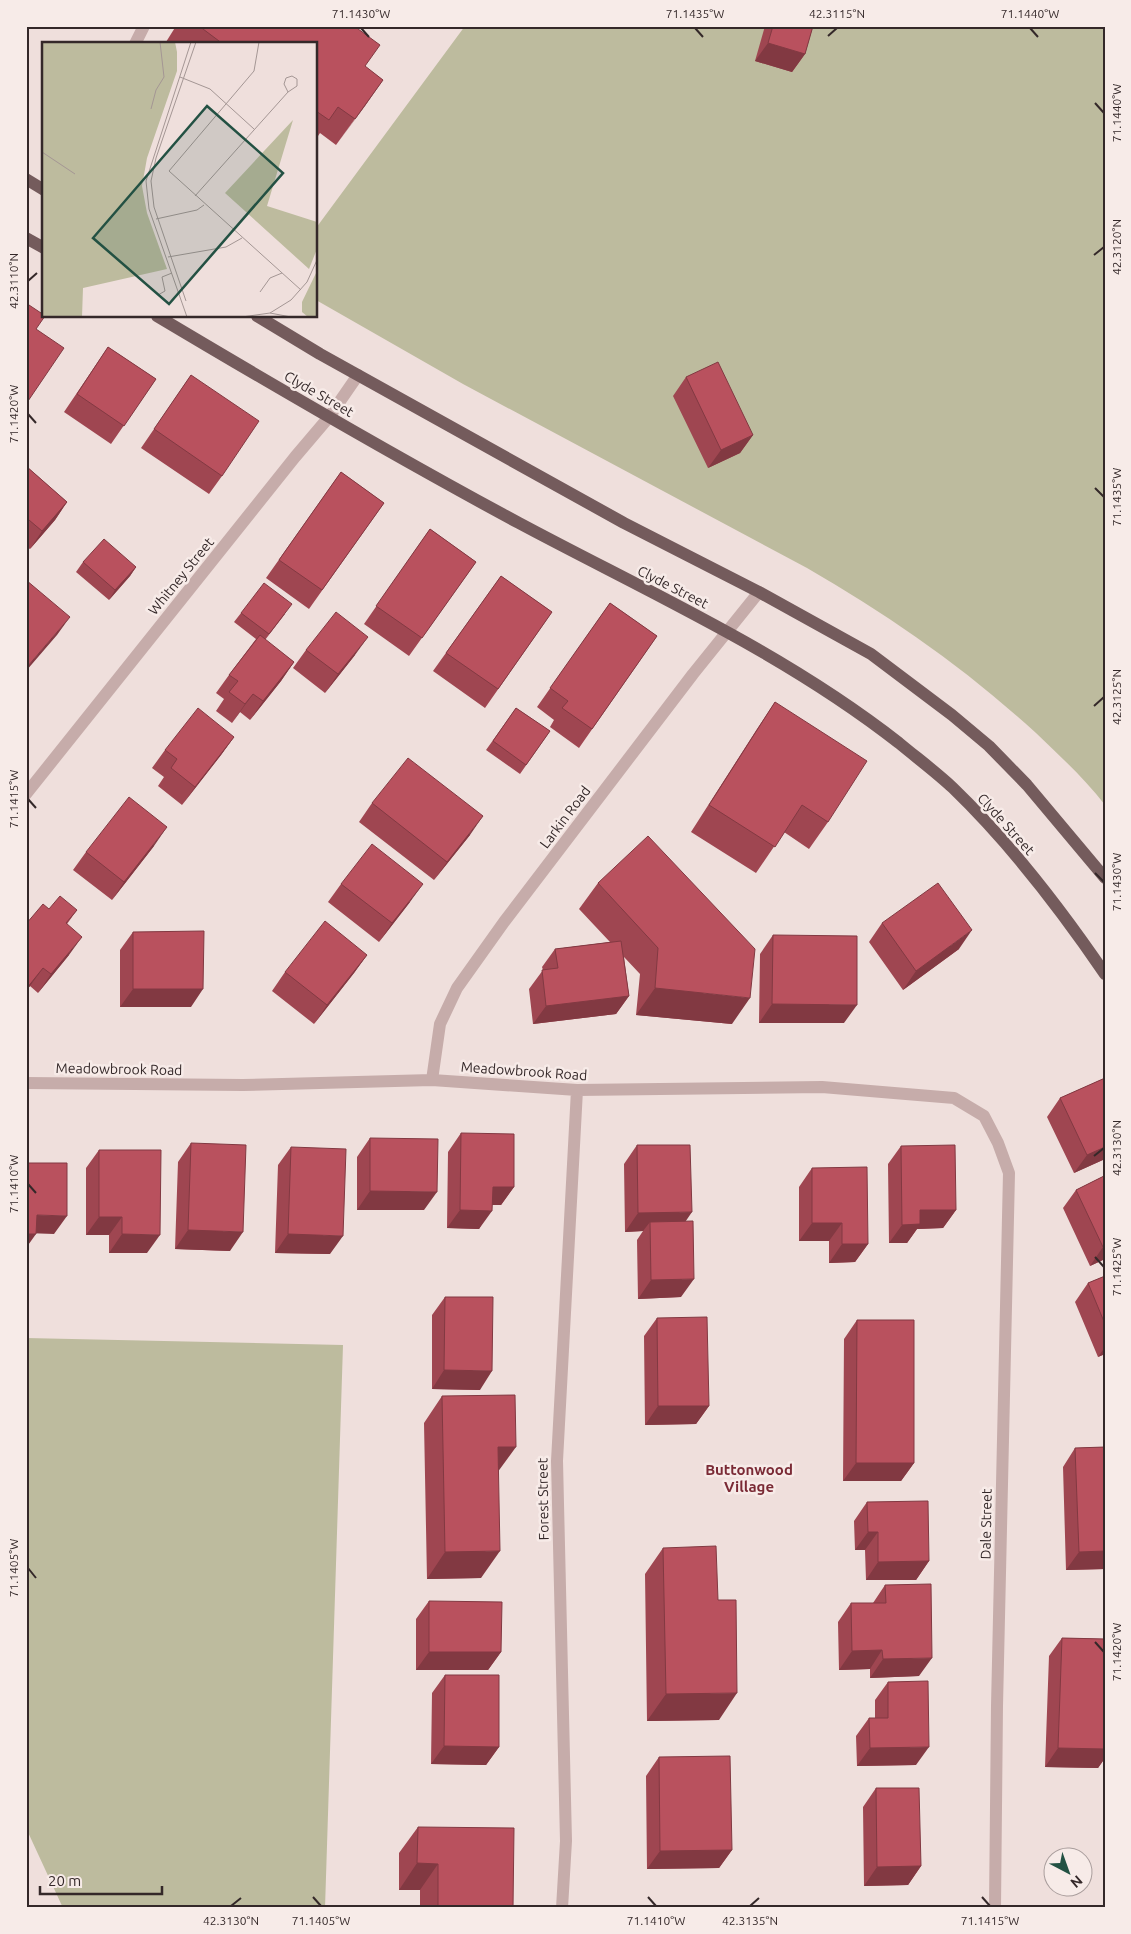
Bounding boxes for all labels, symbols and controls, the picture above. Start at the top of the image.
text: 71.1430°W [332,7,390,20]
text: 71.1435°W [666,7,724,20]
text: 42.3115°N [809,7,865,20]
text: 71.1440°W [1001,7,1059,20]
inset map [42,42,318,318]
text: 71.1440°W [1110,84,1123,142]
text: 42.3120°N [1110,219,1123,275]
text: 42.3110°N [7,253,20,309]
street label: Clyde Street [282,368,357,420]
text: 71.1420°W [7,385,20,443]
text: 71.1435°W [1110,468,1123,526]
street label: Whitney Street [145,534,217,618]
street label: Clyde Street [635,562,711,612]
text: 42.3125°N [1110,669,1123,725]
text: 71.1415°W [7,770,20,828]
street label: Larkin Road [536,783,594,851]
street label: Clyde Street [974,790,1038,858]
text: 71.1430°W [1110,853,1123,911]
street label: Meadowbrook Road [460,1059,588,1083]
street label: Meadowbrook Road [56,1060,182,1078]
text: 42.3130°N [1110,1120,1123,1176]
text: 71.1410°W [7,1155,20,1213]
text: 71.1425°W [1110,1238,1123,1296]
street label: Forest Street [534,1457,552,1540]
district label: Buttonwood Village [705,1461,793,1495]
street label: Dale Street [977,1488,995,1560]
text: 71.1405°W [7,1539,20,1597]
text: 71.1420°W [1110,1623,1123,1681]
north arrow [1044,1846,1094,1896]
scale bar [40,1864,162,1896]
text: 20 m [48,1872,81,1889]
text: N [1067,1872,1086,1891]
text: 42.3130°N [203,1914,259,1927]
text: 71.1405°W [292,1914,350,1927]
text: 71.1410°W [627,1914,685,1927]
text: 42.3135°N [722,1914,778,1927]
text: 71.1415°W [961,1914,1019,1927]

